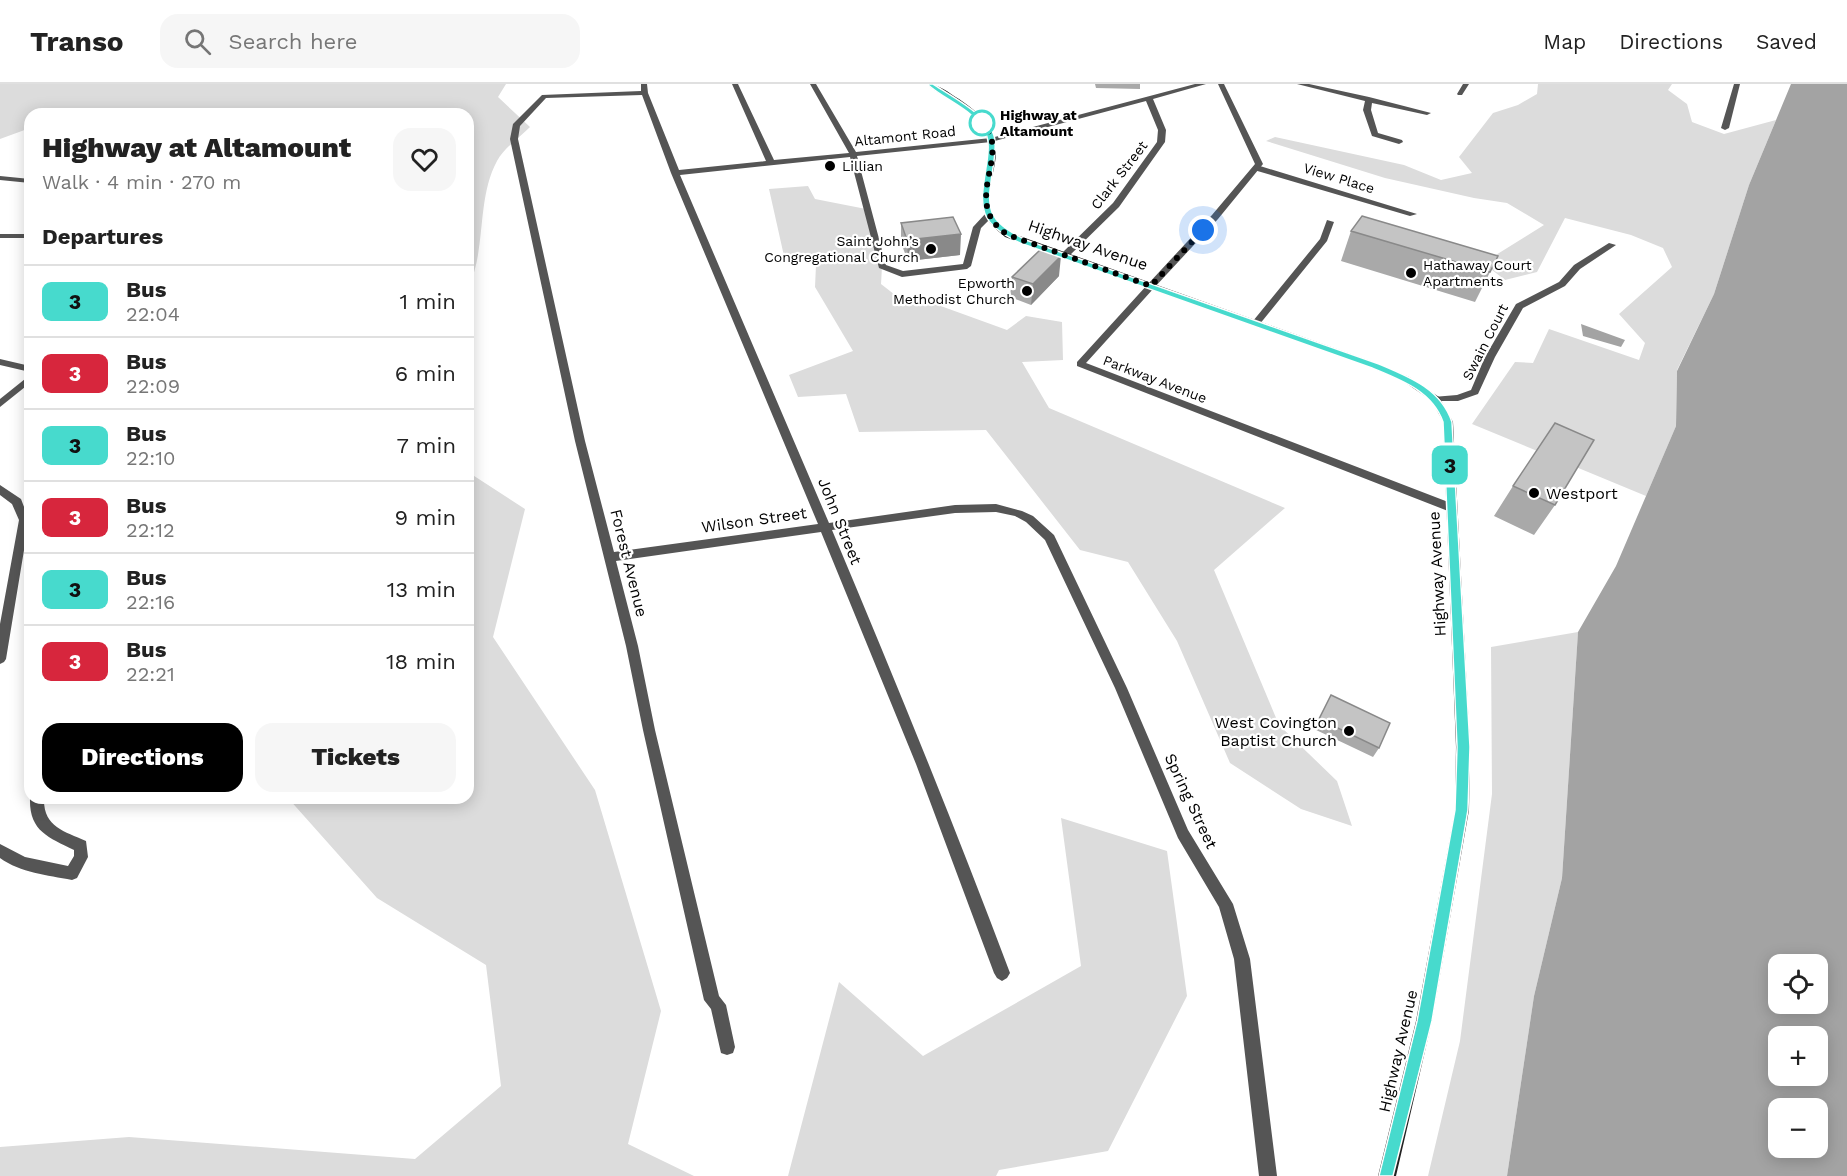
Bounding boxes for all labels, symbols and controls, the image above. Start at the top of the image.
search box [160,14,580,68]
text: Transo [30,25,124,58]
icon: search [181,25,214,58]
text: Search here [229,29,358,54]
text: Map [1543,29,1586,54]
text: Directions [1619,29,1723,54]
text: Saved [1756,29,1817,54]
place label: Highway at Altamount [1000,107,1077,139]
marker: Highway at Altamount [969,110,995,136]
street label: Altamont Road [853,123,957,149]
button: heart [393,128,456,191]
text: Highway at Altamount [42,131,351,164]
street label: Clark Street [1087,138,1151,212]
place label: Lillian [842,158,883,174]
marker: Lillian [823,159,837,173]
street label: View Place [1301,160,1377,196]
text: Walk · 4 min · 270 m [42,170,241,194]
your location [1188,215,1218,245]
street label: Highway Avenue [1026,216,1150,274]
text: Departures [42,224,163,249]
place label: Saint John’s Congregational Church [764,233,919,265]
marker: Saint John’s Congregational Church [924,242,938,256]
place label: Hathaway Court Apartments [1423,257,1532,289]
marker: Hathaway Court Apartments [1404,266,1418,280]
place label: Epworth Methodist Church [893,275,1015,307]
text: Bus [126,277,166,302]
marker: Epworth Methodist Church [1020,284,1034,298]
text: 3 [69,289,81,314]
text: 1 min [399,289,456,314]
street label: Swain Court [1459,301,1511,383]
text: 22:04 [126,302,180,326]
text: Bus [126,349,166,374]
street label: Parkway Avenue [1101,352,1209,406]
text: 3 [69,361,81,386]
text: 6 min [395,361,456,386]
text: 22:09 [126,374,180,398]
text: Bus [126,421,166,446]
text: 3 [69,433,81,458]
text: 7 min [396,433,456,458]
text: 22:10 [126,446,175,470]
line badge: 3 [1430,446,1470,484]
text: 3 [1444,453,1456,478]
street label: John Street [814,475,866,567]
place label: Westport [1546,484,1618,503]
marker: Westport [1527,486,1541,500]
text: Bus [126,493,166,518]
street label: Wilson Street [700,503,808,537]
text: 3 [69,505,81,530]
text: 9 min [394,505,456,530]
street label: Forest Avenue [606,507,652,619]
street label: Highway Avenue [1424,511,1450,637]
text: 22:12 [126,518,175,542]
text: Bus [126,565,166,590]
text: 3 [69,577,81,602]
text: 13 min [387,577,456,602]
text: 22:16 [126,590,175,614]
text: Bus [126,637,166,662]
text: 3 [69,649,81,674]
text: 18 min [386,649,456,674]
text: 22:21 [126,662,175,686]
place label: West Covington Baptist Church [1215,713,1337,750]
button: Directions [42,723,243,792]
button: Tickets [255,723,456,792]
marker: West Covington Baptist Church [1342,724,1356,738]
street label: Spring Street [1161,750,1222,852]
map controls [1768,954,1828,1158]
button: locate [1768,954,1828,1014]
street label: Highway Avenue [1375,988,1421,1114]
button: + [1768,1026,1828,1086]
button: − [1768,1098,1828,1158]

